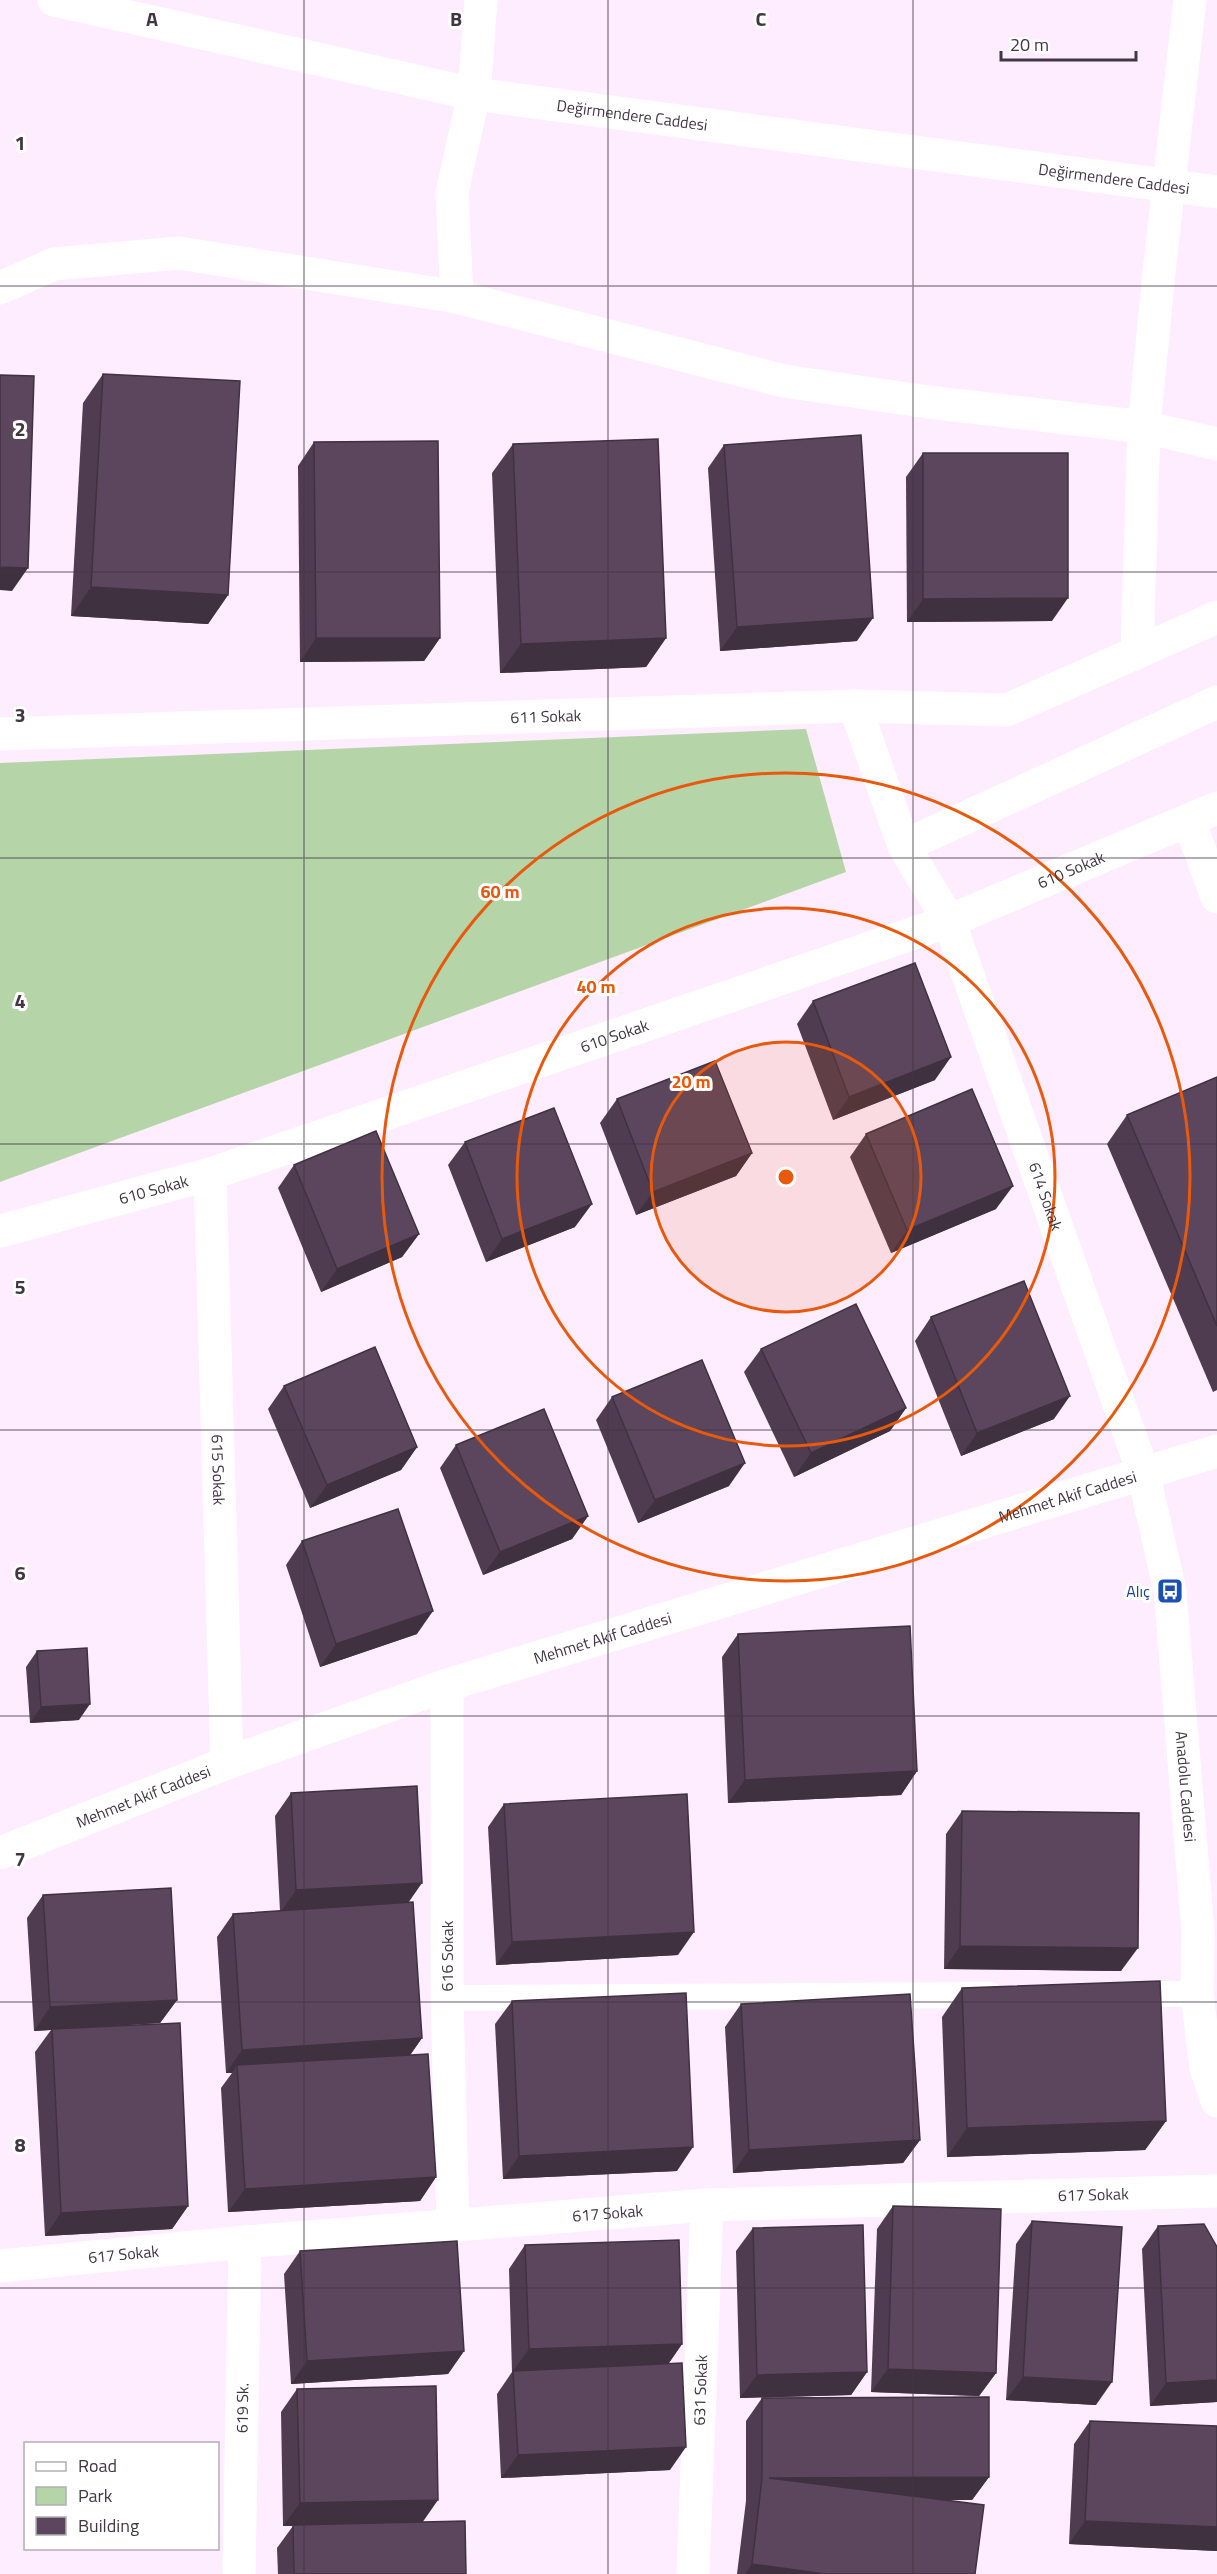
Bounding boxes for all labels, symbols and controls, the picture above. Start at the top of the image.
text: A [146,3,158,34]
text: B [450,3,462,34]
text: C [756,3,767,34]
scale bar [1001,24,1136,62]
text: 20 m [1010,31,1049,58]
street label: Değirmendere Caddesi [555,93,709,137]
text: 1 [14,127,26,158]
street label: Değirmendere Caddesi [1037,157,1191,200]
text: 2 [14,413,26,444]
text: 3 [14,699,26,730]
street label: 611 Sokak [510,703,582,729]
street label: 610 Sokak [1034,845,1109,894]
text: 60 m [480,878,520,905]
text: 40 m [576,973,616,1000]
text: 4 [14,985,26,1016]
street label: 610 Sokak [577,1013,652,1058]
text: 20 m [671,1068,711,1095]
street label: 614 Sokak [1023,1159,1069,1234]
centre of rings [776,1167,796,1187]
street label: 610 Sokak [116,1168,191,1210]
text: 5 [14,1271,26,1302]
street label: 615 Sokak [206,1434,232,1506]
street label: Mehmet Akif Caddesi [995,1464,1139,1529]
text: 6 [14,1557,26,1588]
bus stop icon: Alıç [1155,1576,1185,1606]
place label: Alıç [1126,1579,1150,1603]
street label: Mehmet Akif Caddesi [530,1606,674,1670]
street label: Anadolu Caddesi [1170,1730,1203,1843]
street label: Mehmet Akif Caddesi [72,1759,214,1834]
text: 7 [14,1843,26,1874]
street label: 616 Sokak [435,1920,459,1991]
text: 8 [14,2129,26,2160]
street label: 617 Sokak [1057,2181,1129,2207]
street label: 617 Sokak [571,2198,644,2228]
street label: 617 Sokak [87,2238,160,2269]
street label: 631 Sokak [687,2354,713,2426]
street label: 619 Sk. [230,2383,254,2433]
legend [24,2442,219,2550]
text: Road [78,2452,117,2479]
text: Park [78,2482,113,2509]
text: Building [78,2512,139,2539]

